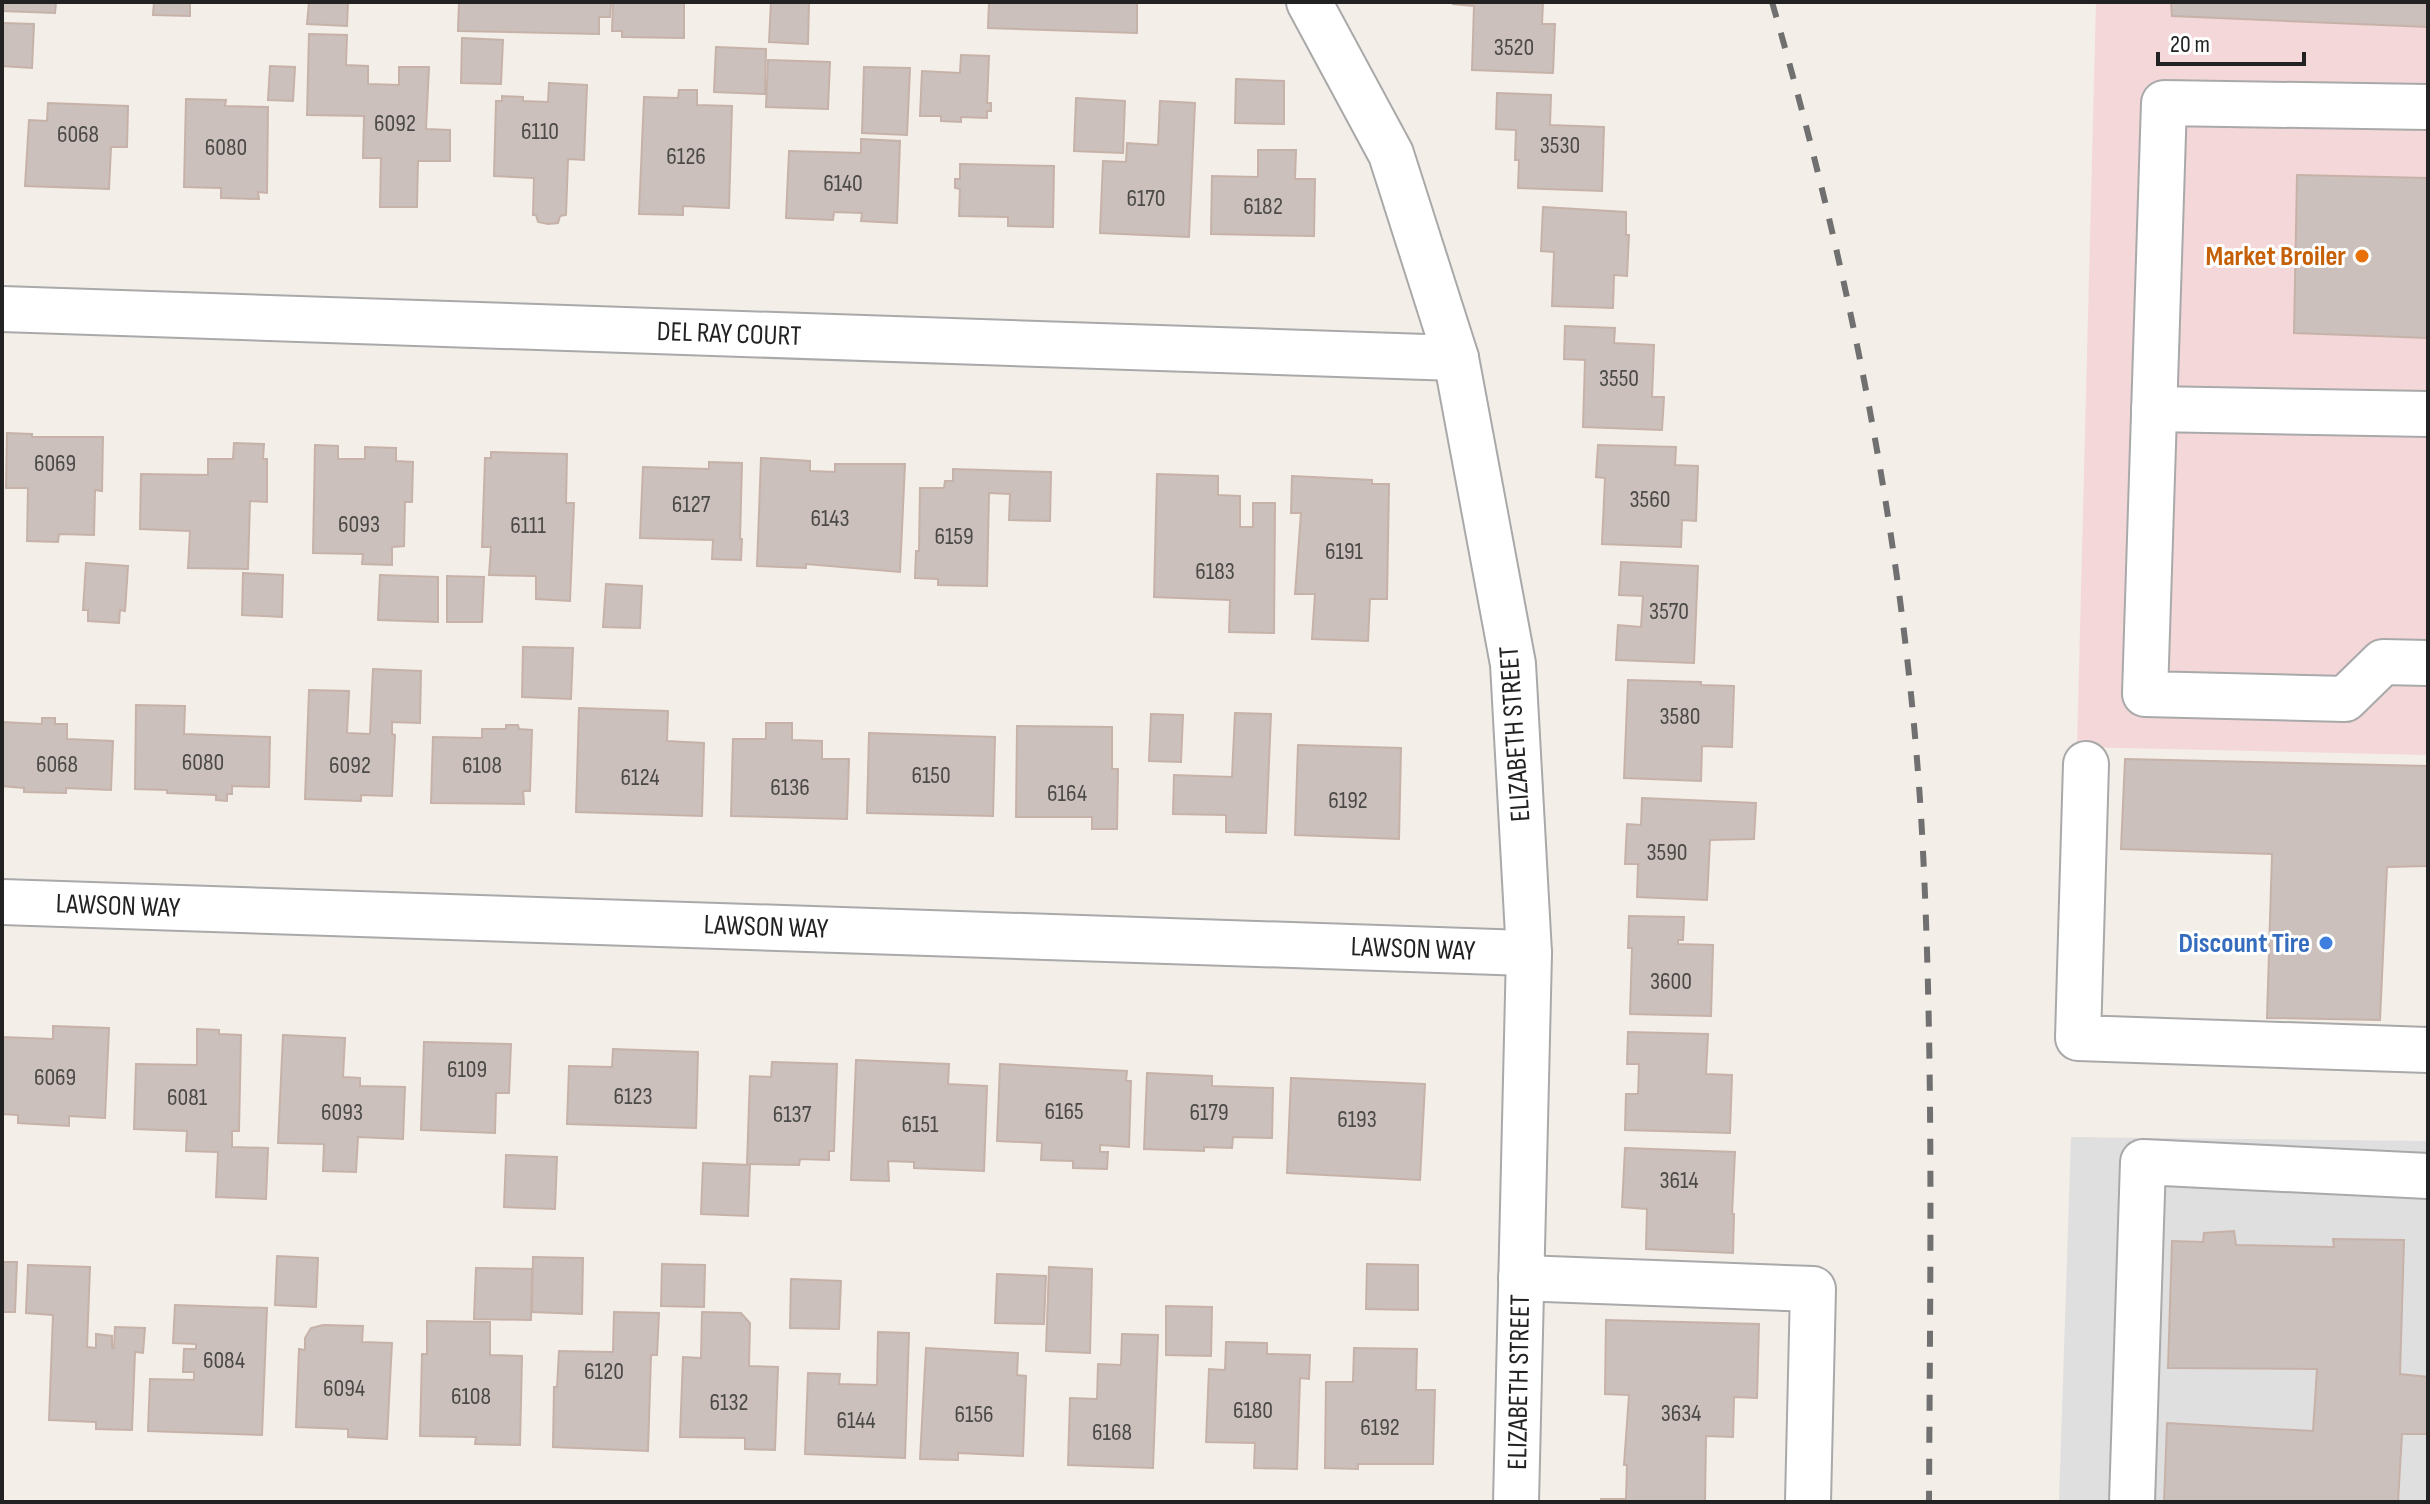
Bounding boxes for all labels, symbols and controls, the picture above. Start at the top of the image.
scale bar [2158,16,2304,66]
text: 20 m [2170,30,2210,59]
house number: 3520 [1494,33,1534,62]
house number: 6092 [374,109,416,138]
house number: 6110 [521,117,559,146]
house number: 6068 [57,120,99,149]
house number: 3530 [1540,131,1580,160]
house number: 6080 [205,133,247,162]
house number: 6126 [666,142,706,171]
house number: 6140 [823,169,863,198]
house number: 6170 [1126,184,1166,213]
house number: 6182 [1243,192,1283,221]
place label: Market Broiler [2205,240,2346,273]
marker: Market Broiler [2353,247,2371,265]
street label: DEL RAY COURT [656,315,802,353]
house number: 3550 [1599,364,1639,393]
house number: 6069 [34,449,76,478]
house number: 3560 [1630,485,1670,514]
house number: 6127 [672,490,711,519]
house number: 6143 [810,504,850,533]
house number: 6093 [338,510,380,539]
house number: 6111 [510,511,546,540]
house number: 6159 [934,522,974,551]
house number: 6191 [1325,537,1364,566]
house number: 6183 [1195,557,1235,586]
house number: 3570 [1649,597,1689,626]
street label: ELIZABETH STREET [1492,645,1538,823]
house number: 3580 [1660,702,1700,731]
house number: 6080 [182,748,224,777]
house number: 6068 [36,750,78,779]
house number: 6092 [329,751,371,780]
house number: 6108 [462,751,502,780]
house number: 6150 [911,761,951,790]
house number: 6124 [621,763,659,792]
house number: 6136 [770,773,810,802]
house number: 6164 [1047,779,1087,808]
house number: 6192 [1328,786,1368,815]
house number: 3590 [1646,838,1688,867]
street label: LAWSON WAY [55,887,181,925]
street label: LAWSON WAY [703,908,829,946]
place label: Discount Tire [2178,927,2310,960]
street label: LAWSON WAY [1350,930,1476,968]
marker: Discount Tire [2317,934,2335,952]
house number: 3600 [1650,967,1692,996]
house number: 6109 [447,1055,487,1084]
house number: 6069 [34,1063,76,1092]
house number: 6123 [613,1082,653,1111]
house number: 6081 [167,1083,208,1112]
house number: 6165 [1044,1097,1084,1126]
house number: 6093 [321,1098,363,1127]
house number: 6179 [1189,1098,1229,1127]
house number: 6137 [773,1100,812,1129]
house number: 6193 [1337,1105,1377,1134]
house number: 6151 [902,1110,939,1139]
house number: 3614 [1660,1166,1698,1195]
street label: ELIZABETH STREET [1501,1294,1537,1470]
house number: 6084 [203,1346,245,1375]
house number: 6120 [584,1357,624,1386]
house number: 6094 [323,1374,365,1403]
house number: 6108 [451,1382,491,1411]
house number: 6132 [710,1388,748,1417]
house number: 6180 [1233,1396,1273,1425]
house number: 3634 [1661,1399,1701,1428]
house number: 6156 [954,1400,994,1429]
house number: 6144 [836,1406,876,1435]
house number: 6192 [1360,1413,1400,1442]
house number: 6168 [1092,1418,1132,1447]

